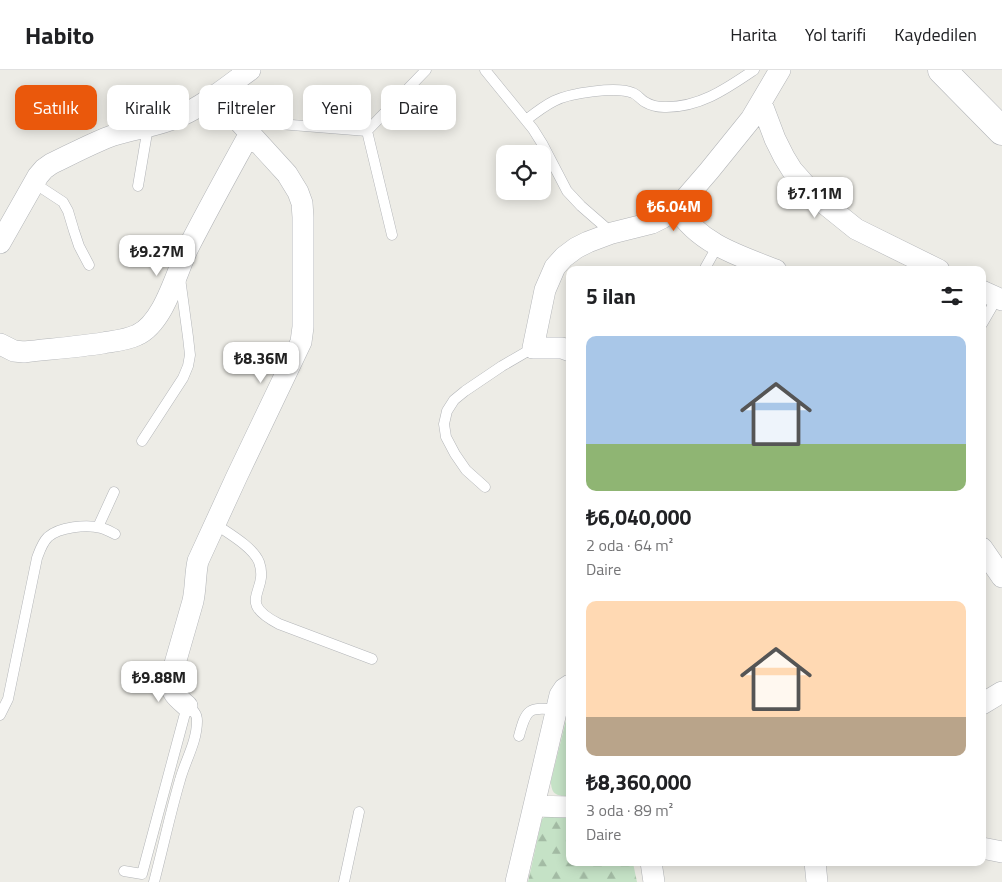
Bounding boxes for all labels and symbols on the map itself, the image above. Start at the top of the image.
pin: ₺7.11M [774,176,856,219]
pin: ₺6.04M [633,190,715,232]
pin: ₺9.27M [116,234,198,277]
pin: ₺8.36M [220,342,302,384]
pin: ₺9.88M [118,660,200,703]

